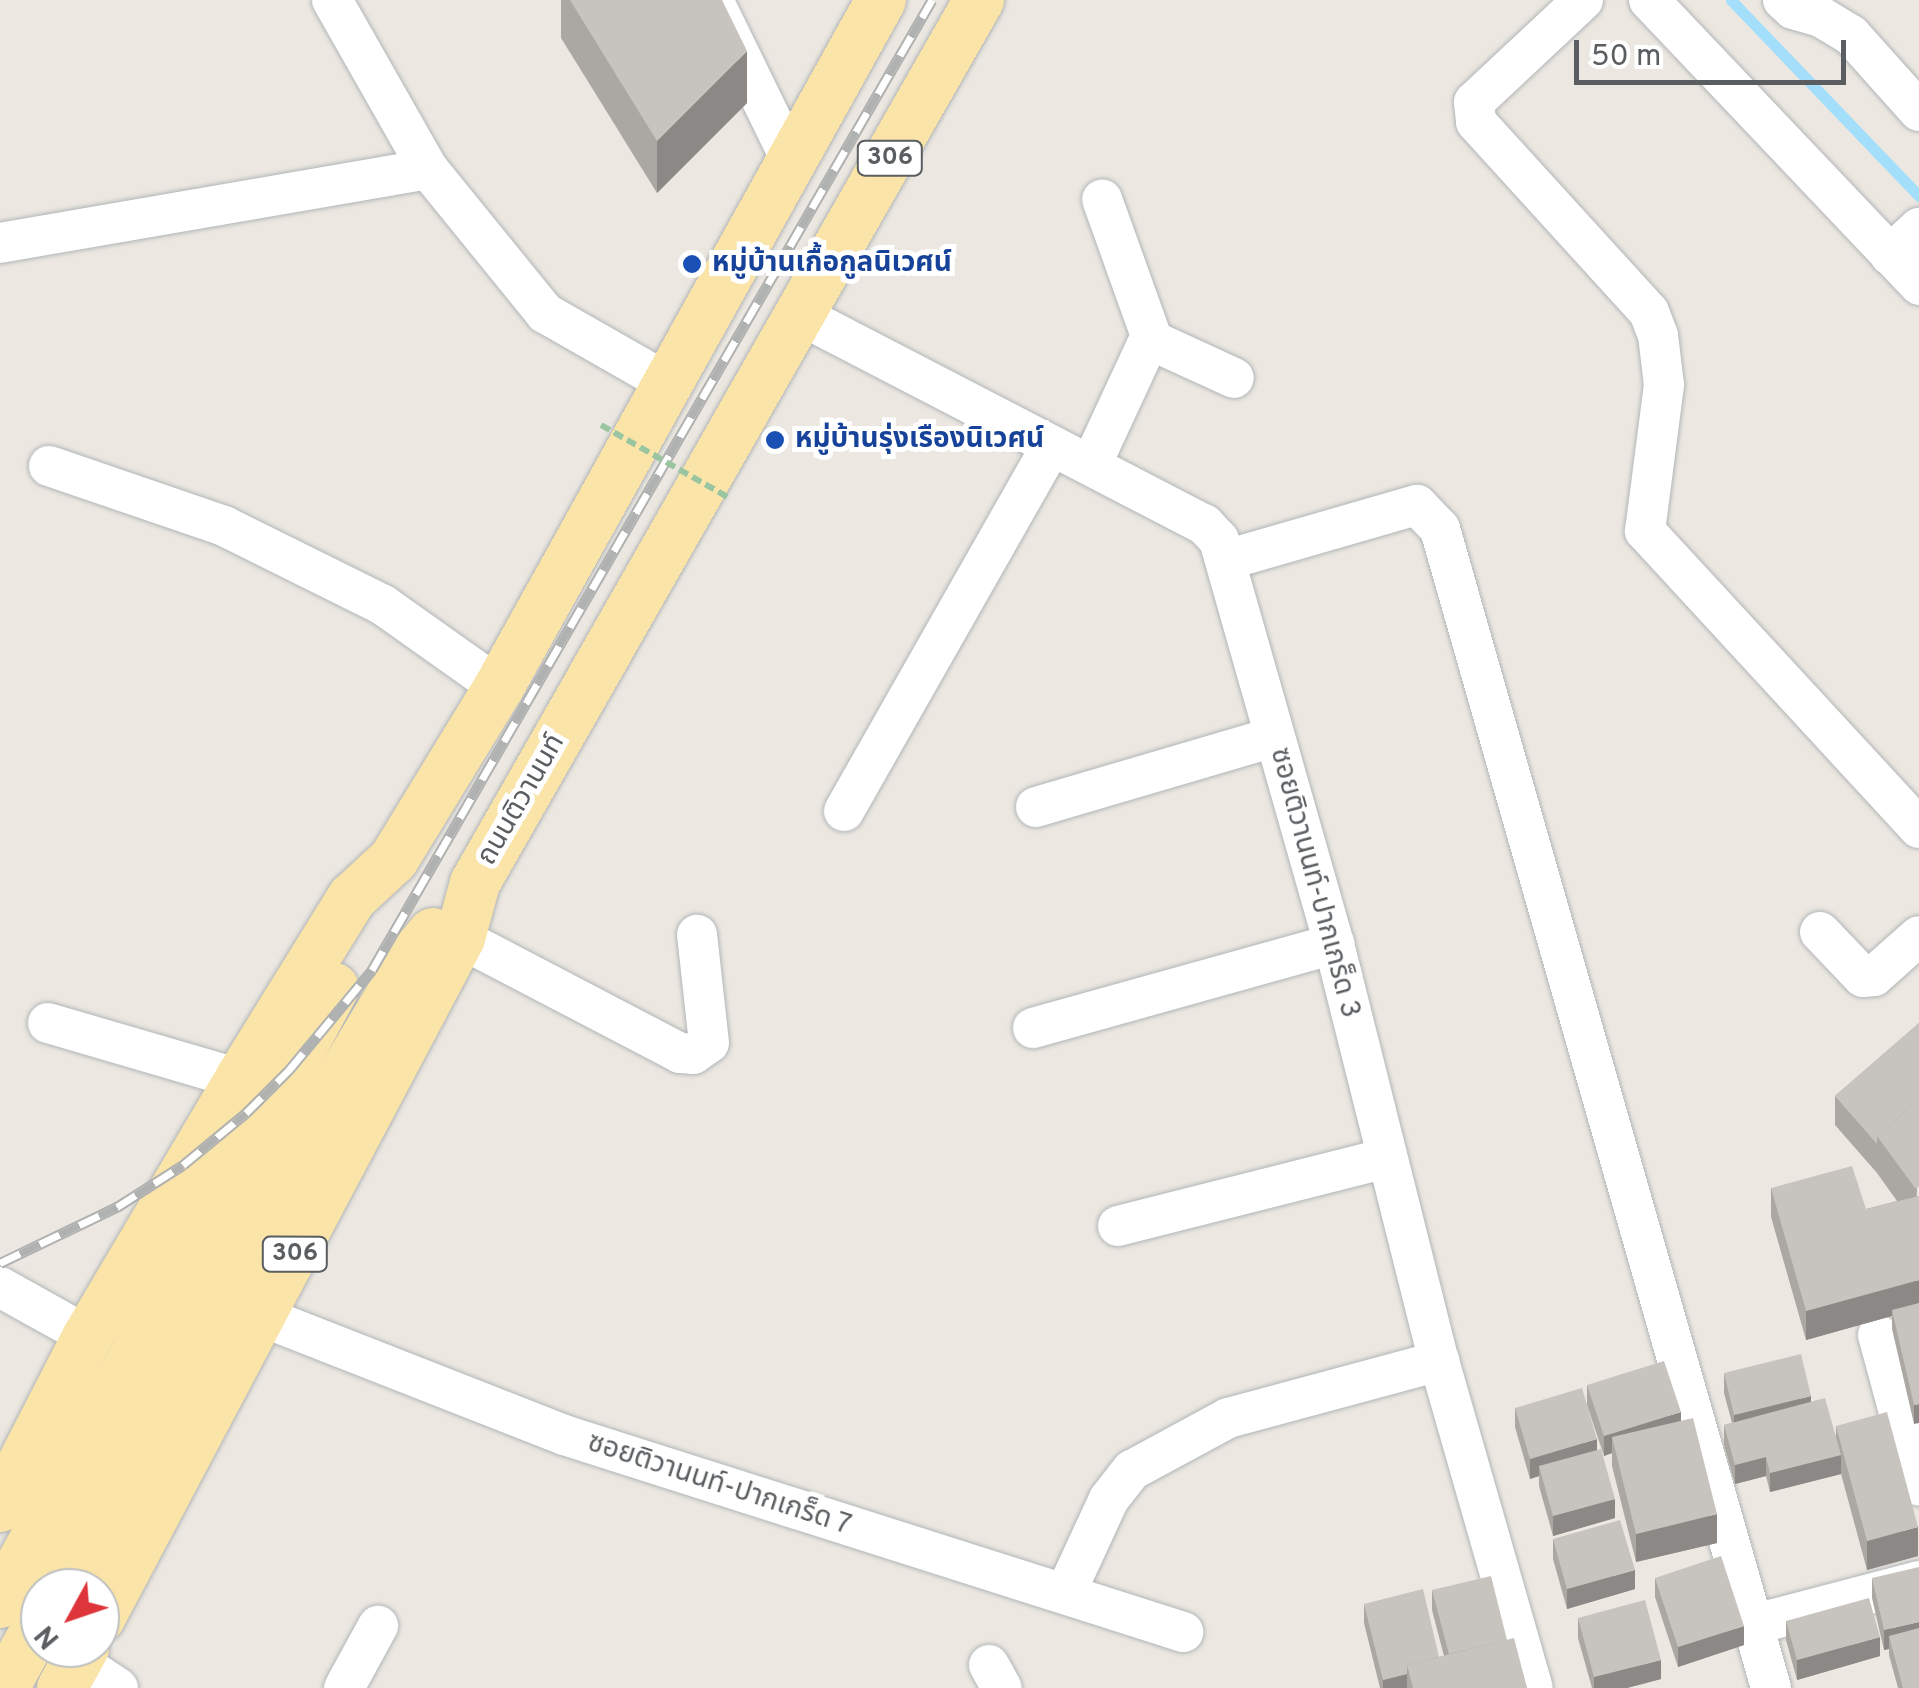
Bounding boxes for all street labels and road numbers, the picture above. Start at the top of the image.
road number: 306 [855,138,925,178]
street label: ถนนติวานนท์ [471,729,573,871]
street label: ซอยติวานนท์-ปากเกร็ด 3 [1262,744,1366,1022]
road number: 306 [260,1234,330,1274]
street label: ซอยติวานนท์-ปากเกร็ด 7 [583,1426,855,1544]

